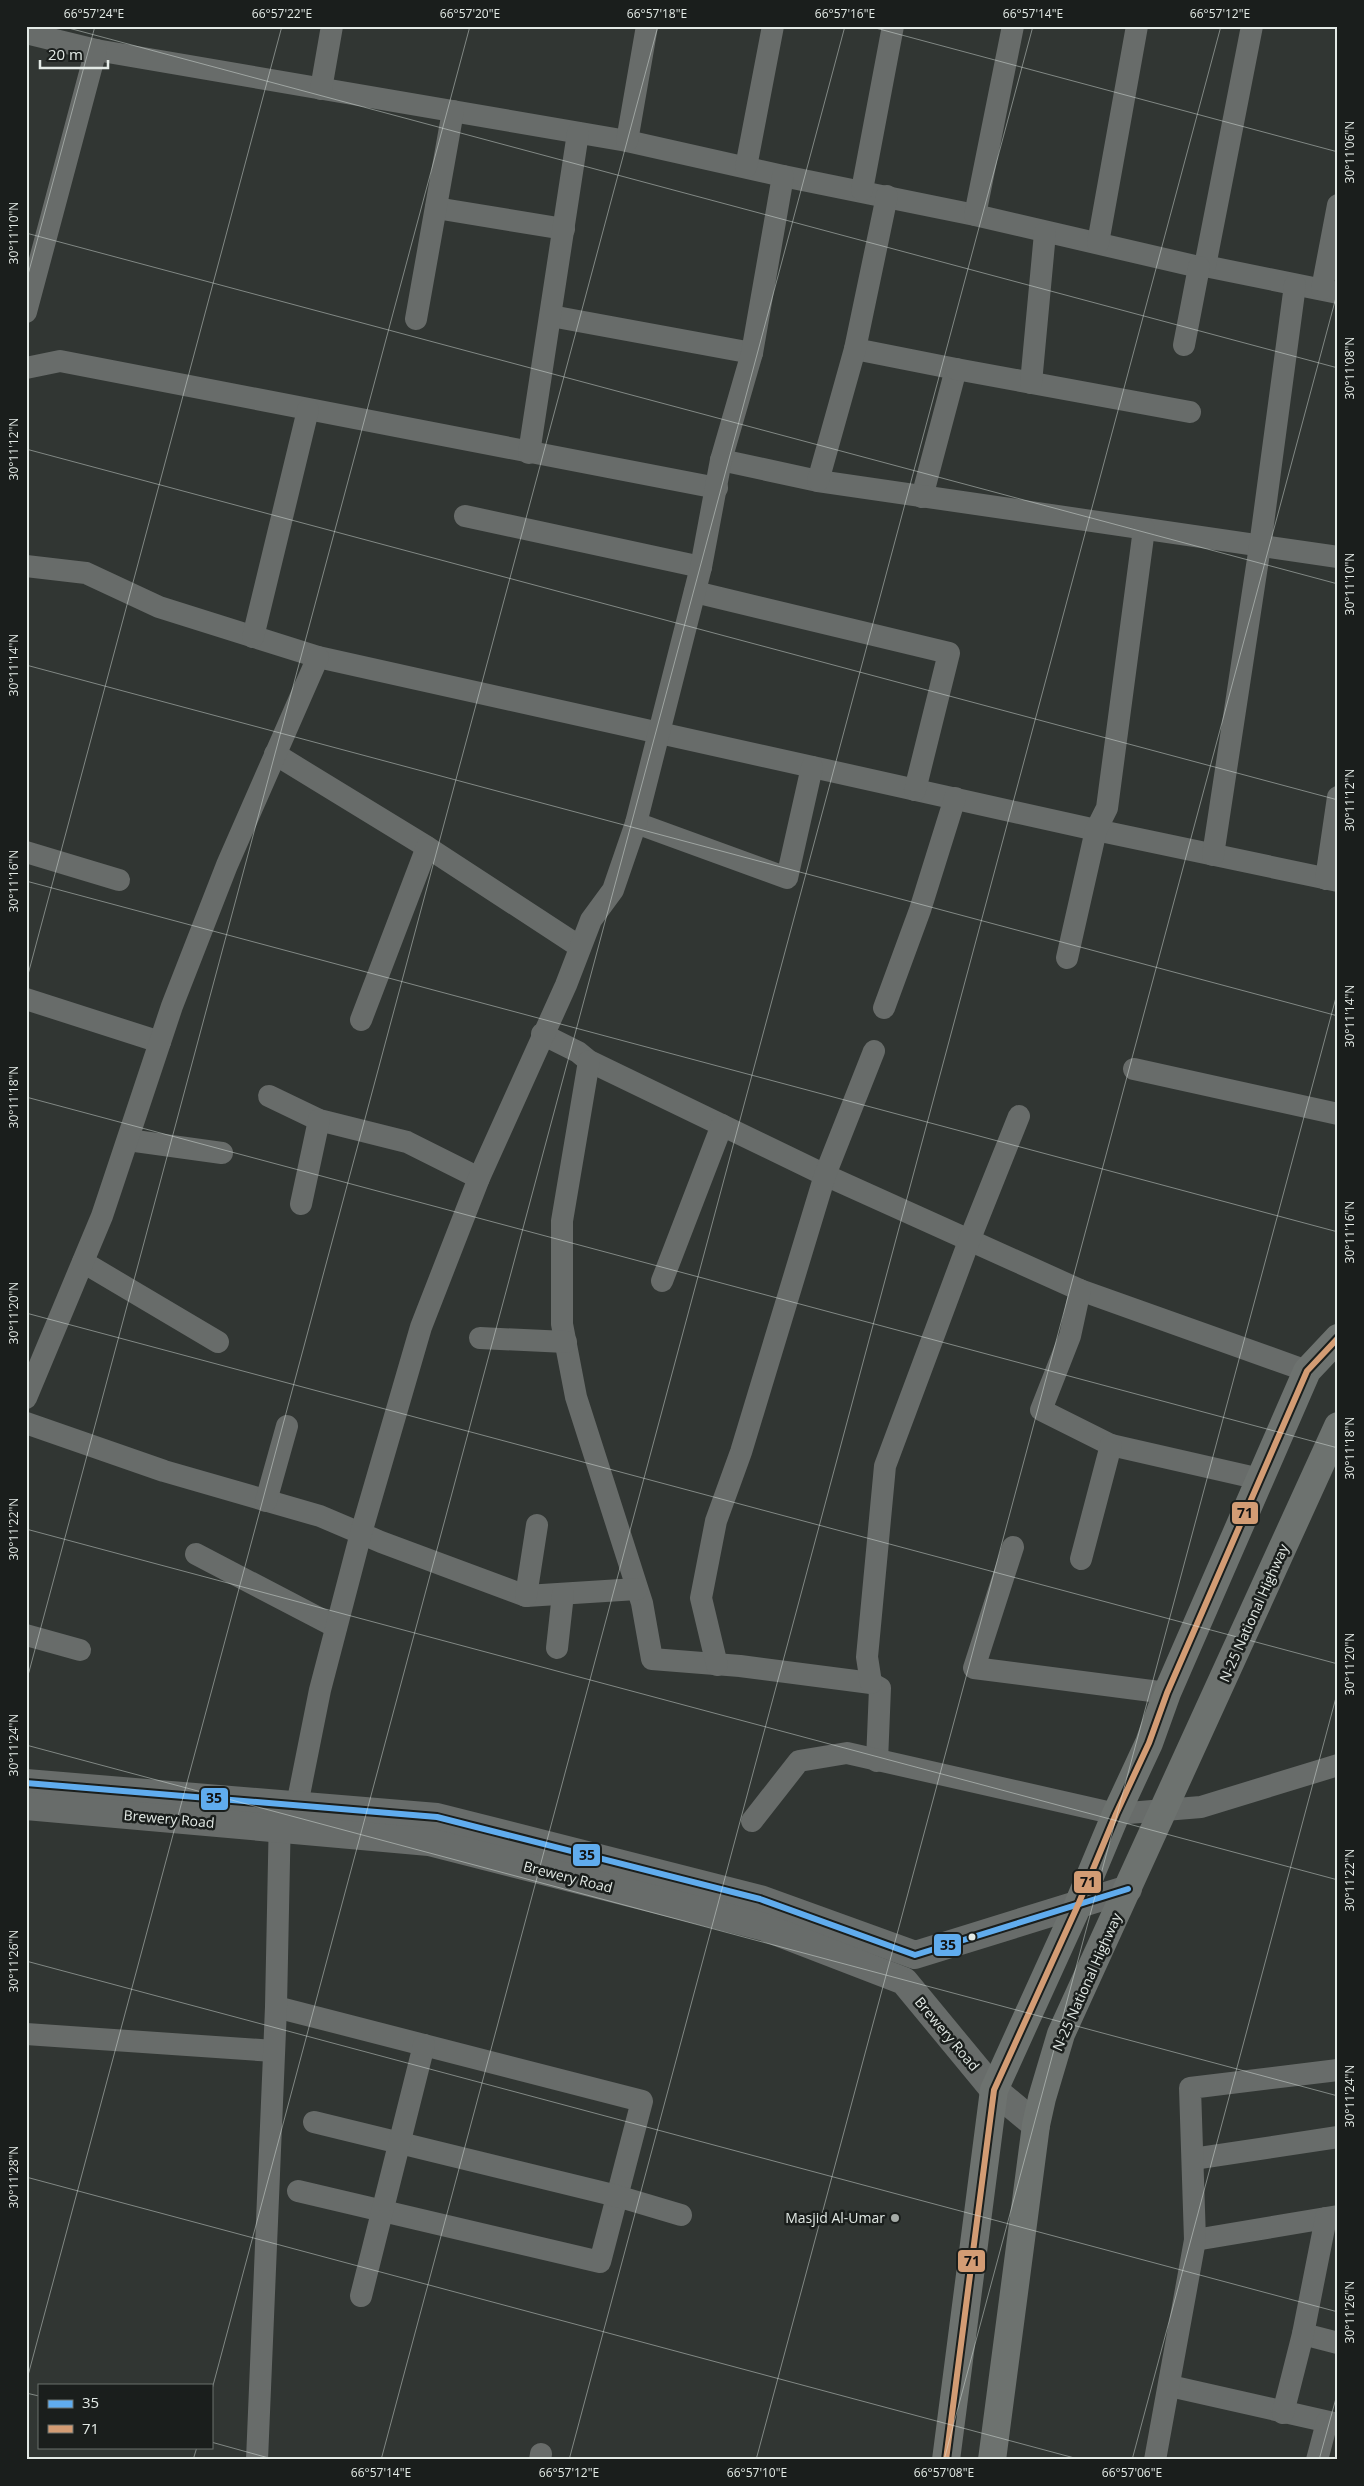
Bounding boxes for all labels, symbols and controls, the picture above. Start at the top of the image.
text: 66°57'24"E [64,5,124,22]
text: 66°57'22"E [252,5,312,22]
text: 66°57'20"E [440,5,500,22]
text: 66°57'18"E [627,5,687,22]
text: 66°57'16"E [815,5,875,22]
text: 66°57'14"E [1003,5,1063,22]
text: 66°57'12"E [1190,5,1250,22]
scale bar [40,38,108,70]
text: 20 m [48,44,83,64]
text: 30°11'06"N [1341,121,1358,183]
text: 30°11'10"N [5,202,22,264]
text: 30°11'08"N [1341,337,1358,399]
text: 30°11'12"N [5,418,22,480]
text: 30°11'10"N [1341,553,1358,615]
text: 30°11'14"N [5,634,22,696]
text: 30°11'12"N [1341,769,1358,831]
text: 30°11'16"N [5,850,22,912]
text: 30°11'14"N [1341,985,1358,1047]
text: 30°11'18"N [5,1066,22,1128]
text: 30°11'16"N [1341,1201,1358,1263]
text: 30°11'20"N [5,1282,22,1344]
text: 30°11'18"N [1341,1417,1358,1479]
text: 30°11'22"N [5,1498,22,1560]
line badge: 71 [1231,1501,1259,1525]
text: 71 [1237,1503,1253,1522]
street label: N-25 National Highway [1215,1540,1293,1685]
text: 30°11'20"N [1341,1633,1358,1695]
text: 30°11'24"N [5,1714,22,1776]
line badge: 35 [200,1787,229,1811]
text: 35 [206,1788,222,1807]
street label: Brewery Road [123,1805,215,1832]
line badge: 35 [572,1843,601,1867]
text: 35 [579,1845,595,1864]
text: 30°11'22"N [1341,1849,1358,1911]
street label: Brewery Road [522,1856,615,1897]
line badge: 71 [1073,1870,1102,1894]
text: 71 [1080,1872,1096,1891]
street label: N-25 National Highway [1048,1909,1126,2054]
text: 30°11'26"N [5,1930,22,1992]
unlabelled marker [967,1932,977,1942]
line badge: 35 [933,1933,962,1957]
text: 35 [940,1935,956,1954]
street label: Brewery Road [911,1993,984,2075]
text: 30°11'24"N [1341,2065,1358,2127]
text: 30°11'28"N [5,2146,22,2208]
place label: Masjid Al-Umar [785,2208,885,2227]
marker: Masjid Al-Umar [889,2212,901,2224]
line badge: 71 [957,2249,986,2273]
text: 71 [964,2251,980,2270]
text: 30°11'26"N [1341,2281,1358,2343]
legend [38,2384,212,2448]
text: 35 [82,2392,99,2412]
text: 71 [82,2418,99,2438]
text: 66°57'14"E [351,2464,411,2481]
text: 66°57'12"E [539,2464,599,2481]
text: 66°57'10"E [727,2464,787,2481]
text: 66°57'08"E [914,2464,974,2481]
text: 66°57'06"E [1102,2464,1162,2481]

